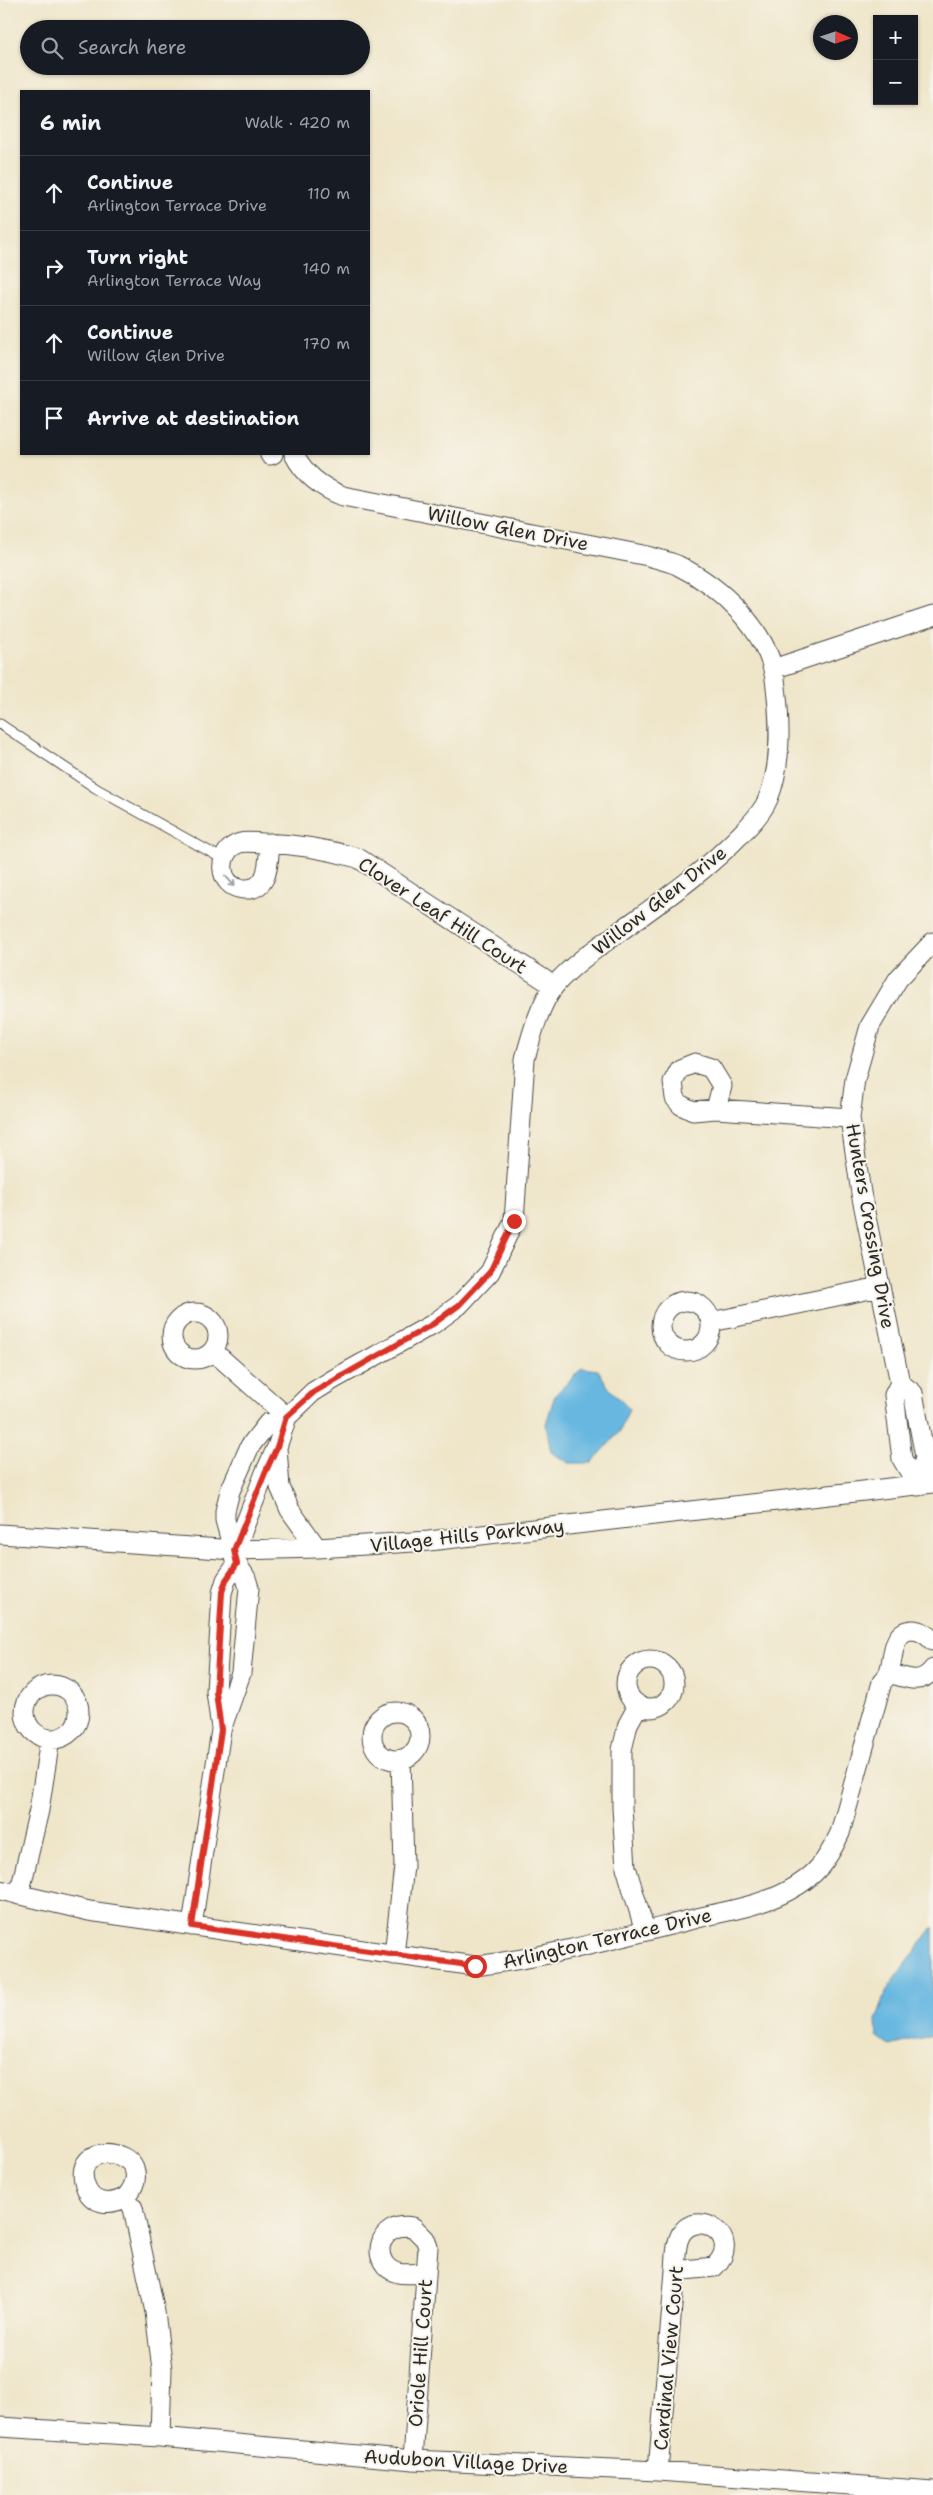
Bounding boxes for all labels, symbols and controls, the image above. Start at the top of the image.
north arrow [813,15,858,60]
map controls [873,15,918,105]
button: + [873,15,918,60]
search box [20,20,370,75]
icon: search [38,34,66,62]
text: Search here [78,35,187,60]
button: − [873,60,918,105]
text: 6 min [40,109,101,137]
text: Walk · 420 m [245,112,350,133]
text: Continue [87,170,173,195]
icon: ahead [40,179,68,207]
text: 110 m [307,183,350,204]
text: Arlington Terrace Drive [87,195,267,216]
text: Turn right [87,245,188,270]
icon: right [40,254,68,282]
text: 140 m [303,258,350,279]
text: Arlington Terrace Way [87,270,261,291]
text: Continue [87,320,173,345]
icon: ahead [40,329,68,357]
text: 170 m [303,333,350,354]
text: Willow Glen Drive [87,345,225,366]
icon: arrive [40,404,68,432]
text: Arrive at destination [87,406,299,431]
street label: Willow Glen Drive [425,501,591,556]
street label: Willow Glen Drive [587,840,732,961]
street label: Clover Leaf Hill Court [353,851,532,980]
one-way arrow [224,874,235,887]
street label: Hunters Crossing Drive [840,1122,901,1331]
route end [503,1210,526,1233]
street label: Village Hills Parkway [369,1513,565,1558]
street label: Arlington Terrace Drive [500,1902,714,1975]
route start [464,1955,487,1978]
street label: Cardinal View Court [648,2265,689,2451]
street label: Oriole Hill Court [403,2278,438,2428]
street label: Audubon Village Drive [363,2444,569,2479]

